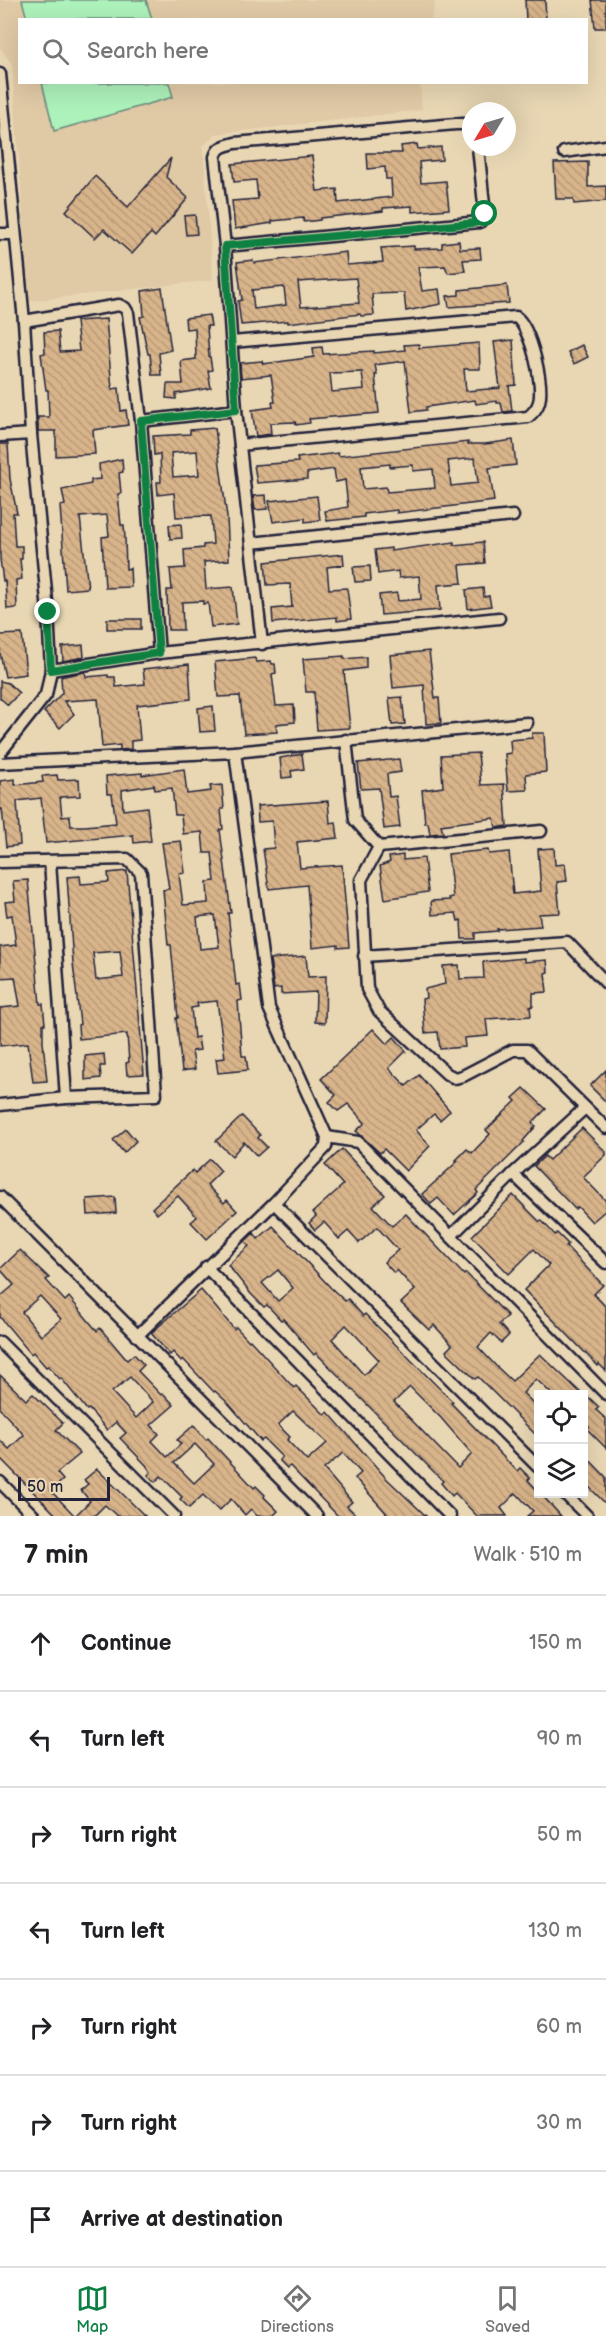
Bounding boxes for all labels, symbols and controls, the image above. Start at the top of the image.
search box [18,18,588,84]
icon: search [39,35,72,68]
text: Search here [87,38,209,65]
north arrow [462,102,516,156]
route start [471,200,497,226]
route end [34,598,60,624]
map controls [534,1390,588,1498]
button: locate [534,1390,588,1444]
button: layers [534,1444,588,1498]
scale bar [18,1474,110,1502]
text: 50 m [27,1478,63,1497]
text: 7 min [24,1540,88,1571]
text: Walk · 510 m [473,1543,582,1567]
icon: ahead [24,1627,57,1660]
text: Continue [81,1630,171,1657]
text: 150 m [529,1631,582,1655]
icon: left [24,1723,57,1756]
text: Turn left [81,1726,165,1753]
text: 90 m [537,1727,582,1751]
icon: right [24,1819,57,1852]
text: Turn right [81,1822,177,1849]
text: 50 m [537,1823,582,1847]
icon: left [24,1915,57,1948]
text: Turn left [81,1918,165,1945]
text: 130 m [528,1919,582,1943]
icon: right [24,2011,57,2044]
text: Turn right [81,2014,177,2041]
text: 60 m [536,2015,582,2039]
icon: right [24,2107,57,2140]
text: Turn right [81,2110,177,2137]
text: 30 m [536,2111,582,2135]
icon: arrive [24,2203,57,2236]
text: Arrive at destination [81,2206,283,2233]
tab: Map [76,2282,109,2337]
tab: Directions [260,2282,334,2337]
tab: Saved [485,2282,530,2337]

